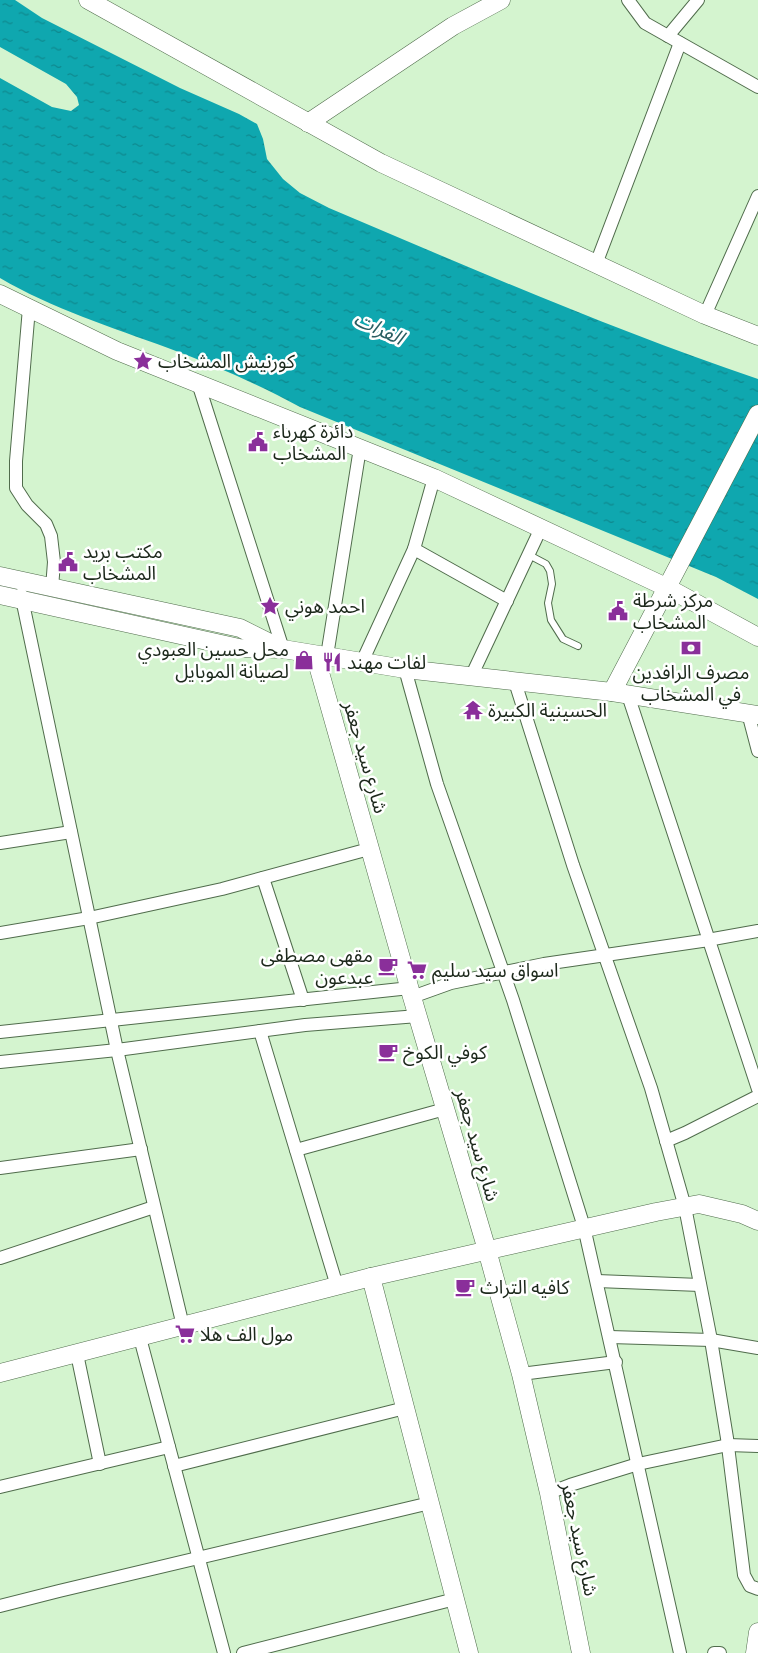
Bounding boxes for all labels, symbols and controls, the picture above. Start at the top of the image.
water label: الفرات [350,306,410,351]
place icon: كورنيش المشخاب [132,350,154,372]
place label: كورنيش المشخاب [158,350,296,373]
place label: دائرة كهرباء المشخاب [273,420,353,465]
public building icon: دائرة كهرباء المشخاب [247,431,269,453]
place label: مكتب بريد المشخاب [83,540,163,585]
public building icon: مكتب بريد المشخاب [57,551,79,573]
place label: مركز شرطة المشخاب [633,589,713,634]
place icon: احمد هوني [259,595,281,617]
place label: احمد هوني [285,595,365,621]
public building icon: مركز شرطة المشخاب [607,600,629,622]
bank icon: مصرف الرافدين في المشخاب [680,637,702,659]
place label: محل حسين العبودي لصيانة الموبايل [138,638,289,683]
shop icon: محل حسين العبودي لصيانة الموبايل [293,649,315,671]
restaurant icon: لفات مهند [321,651,343,673]
place label: لفات مهند [347,651,426,674]
place label: مصرف الرافدين في المشخاب [632,661,750,709]
street label: شارع سيد جعفر [336,697,393,816]
temple icon: الحسينية الكبيرة [462,699,484,721]
place label: الحسينية الكبيرة [488,699,607,722]
place label: مقهى مصطفى عبدعون [261,944,373,989]
cafe icon: مقهى مصطفى عبدعون [377,955,399,977]
supermarket icon: اسواق سيد سليم [406,959,428,981]
place label: اسواق سيد سليم [432,959,559,985]
cafe icon: كوفي الكوخ [377,1041,399,1063]
place label: كوفي الكوخ [403,1041,488,1067]
street label: شارع سيد جعفر [448,1085,505,1204]
cafe icon: كافيه التراث [454,1276,476,1298]
place label: كافيه التراث [480,1276,571,1299]
supermarket icon: مول الف هلا [174,1323,196,1345]
place label: مول الف هلا [200,1323,293,1346]
street label: شارع سيد جعفر [554,1479,603,1598]

